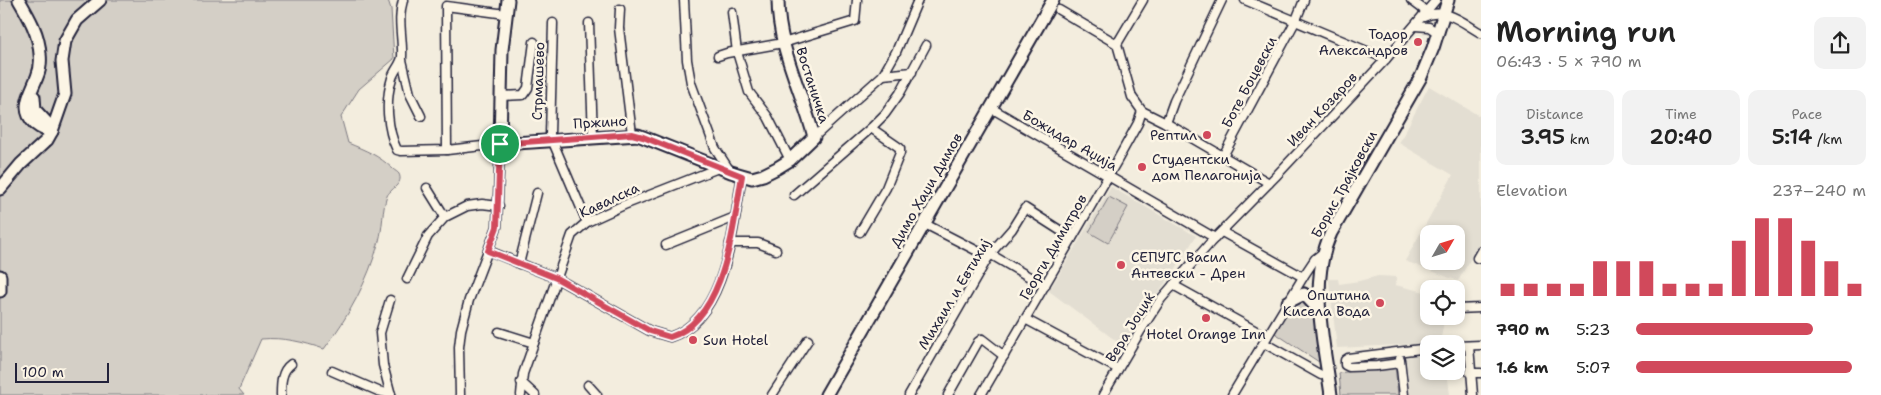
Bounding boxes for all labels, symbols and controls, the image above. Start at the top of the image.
text: Morning run [1496,13,1676,51]
button: share [1814,17,1866,69]
place label: Тодор Александров [1319,25,1408,59]
street label: Боте Боцевски [1217,33,1281,131]
marker: Тодор Александров [1412,36,1424,48]
street label: Стрмашево [528,41,548,121]
street label: Востаничка [792,45,834,126]
text: 06:43 · 5 × 790 m [1496,51,1642,72]
street label: Иван Козаров [1283,68,1361,150]
text: Distance [1526,105,1584,123]
text: Time [1665,105,1697,123]
text: Pace [1792,105,1822,123]
street label: Божидар Аџија [1019,106,1121,175]
street label: Пржино [573,112,627,132]
pin [479,123,521,165]
text: 3.95 [1520,123,1565,151]
text: 20:40 [1649,123,1713,151]
text: 5:14 [1772,123,1813,151]
place label: Рептил [1150,126,1197,144]
street label: Борис Трајковски [1307,127,1381,241]
street label: Димо Хаџи Димов [886,129,966,251]
marker: Рептил [1201,129,1213,141]
icon: arrive [486,130,514,158]
text: km [1565,130,1590,148]
text: /km [1813,130,1842,148]
place label: Студентски дом Пелагонија [1152,150,1262,184]
marker: Студентски дом Пелагонија [1136,161,1148,173]
street label: Кавалска [576,178,642,222]
text: Elevation [1496,180,1568,201]
text: 237–240 m [1772,180,1866,201]
street label: Георги Димитров [1015,191,1091,303]
north arrow [1420,225,1465,270]
map controls [1420,225,1465,380]
street label: Михаил и Евтихиј [914,235,994,353]
place label: СЕПУГС Васил Антевски - Дрен [1131,248,1245,282]
marker: СЕПУГС Васил Антевски - Дрен [1115,259,1127,271]
button: locate [1420,280,1465,325]
place label: Општина Кисела Вода [1283,286,1370,320]
street label: Вера Јоциќ [1101,288,1159,365]
marker: Општина Кисела Вода [1374,297,1386,309]
marker: Hotel Orange Inn [1200,312,1212,324]
text: 790 m [1496,319,1549,340]
text: 5:23 [1576,319,1610,340]
place label: Hotel Orange Inn [1146,325,1266,343]
place label: Sun Hotel [703,331,769,349]
marker: Sun Hotel [687,334,699,346]
button: layers [1420,335,1465,380]
text: 1.6 km [1496,357,1548,378]
text: 5:07 [1576,357,1611,378]
scale bar [15,360,109,383]
text: 100 m [22,363,64,381]

